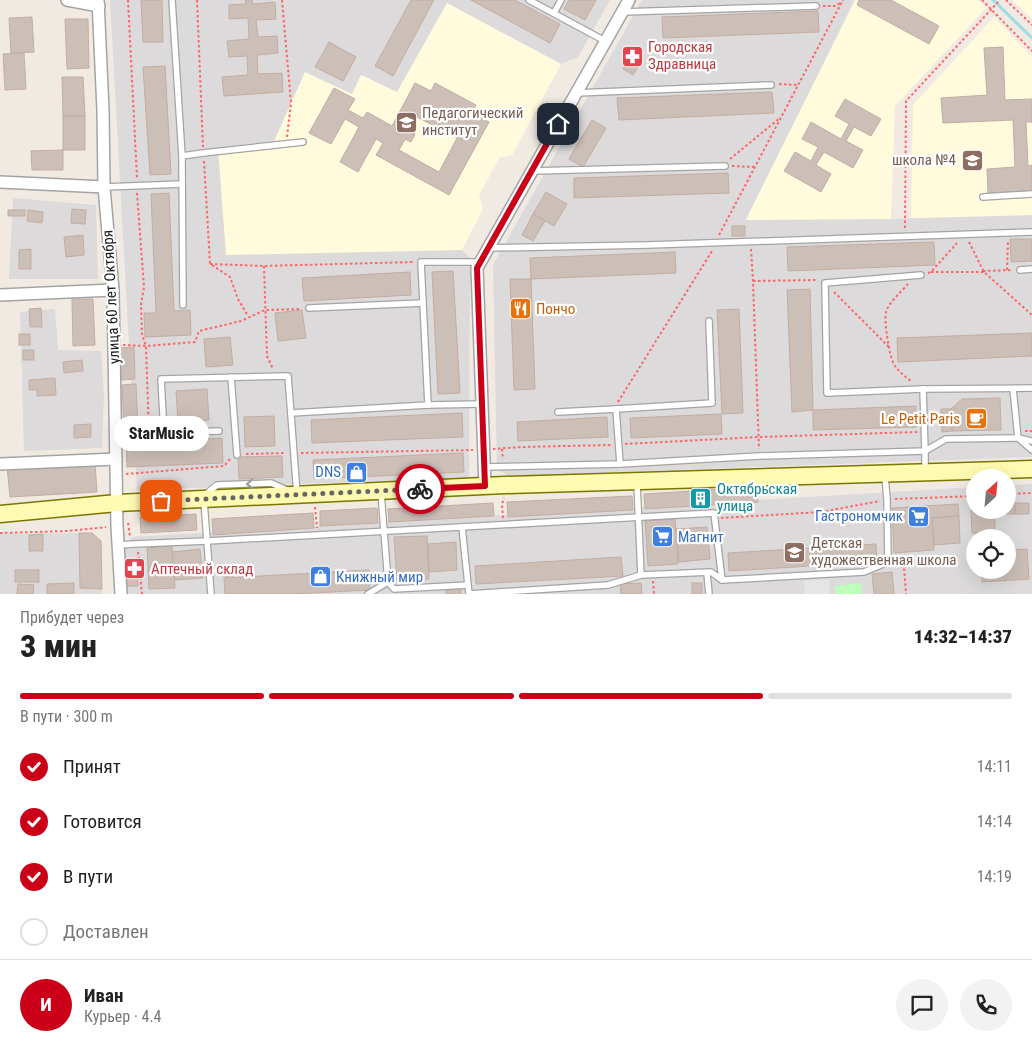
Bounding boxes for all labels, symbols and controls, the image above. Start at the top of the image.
place label: Городская Здравница [648,38,716,73]
pharmacy icon: Городская Здравница [620,44,644,68]
pin [537,103,579,145]
place label: Педагогический институт [422,104,523,139]
school or university icon: Педагогический институт [394,110,418,134]
icon: home [544,110,572,138]
school or university icon: школа №4 [960,148,984,172]
place label: школа №4 [892,151,956,169]
street label: улица 60 лет Октября [99,230,123,364]
restaurant icon: Пончо [508,297,532,321]
place label: Пончо [536,300,575,318]
cafe icon: Le Petit Paris [964,407,988,431]
place label: Le Petit Paris [881,410,960,428]
callout: StarMusic [114,416,208,451]
text: StarMusic [129,424,194,443]
shop icon: DNS [345,460,369,484]
place label: DNS [315,463,341,481]
courier [395,464,445,514]
north arrow [966,469,1016,519]
map controls [966,469,1016,579]
icon: bike [406,475,434,503]
one-way arrow [246,479,254,489]
pin [140,480,182,522]
place label: Октябрьская улица [717,480,797,515]
building icon: Октябрьская улица [689,486,713,510]
icon: bag [147,487,175,515]
supermarket icon: Гастрономчик [907,504,931,528]
place label: Гастрономчик [815,507,903,525]
supermarket icon: Магнит [650,525,674,549]
place label: Магнит [678,528,724,546]
button: locate [966,529,1016,579]
place label: Детская художественная школа [811,534,957,569]
school or university icon: Детская художественная школа [783,540,807,564]
pharmacy icon: Аптечный склад [123,557,147,581]
place label: Аптечный склад [151,560,253,578]
shop icon: Книжный мир [308,565,332,589]
place label: Книжный мир [336,568,423,586]
text: Прибудет через [20,608,124,627]
text: 14:32–14:37 [914,625,1012,648]
text: 3 мин [20,627,97,665]
text: В пути · 300 m [20,707,113,726]
icon: check [20,753,48,781]
text: Принят [63,755,121,778]
text: 14:11 [977,757,1012,776]
icon: check [20,808,48,836]
text: Готовится [63,810,142,833]
text: 14:14 [977,812,1012,831]
icon: check [20,863,48,891]
text: В пути [63,865,113,888]
text: 14:19 [977,867,1012,886]
text: Доставлен [63,920,149,943]
button: chat [896,979,948,1031]
button: phone [960,979,1012,1031]
text: Иван [84,984,123,1007]
text: И [40,993,52,1016]
text: Курьер · 4.4 [84,1007,162,1026]

